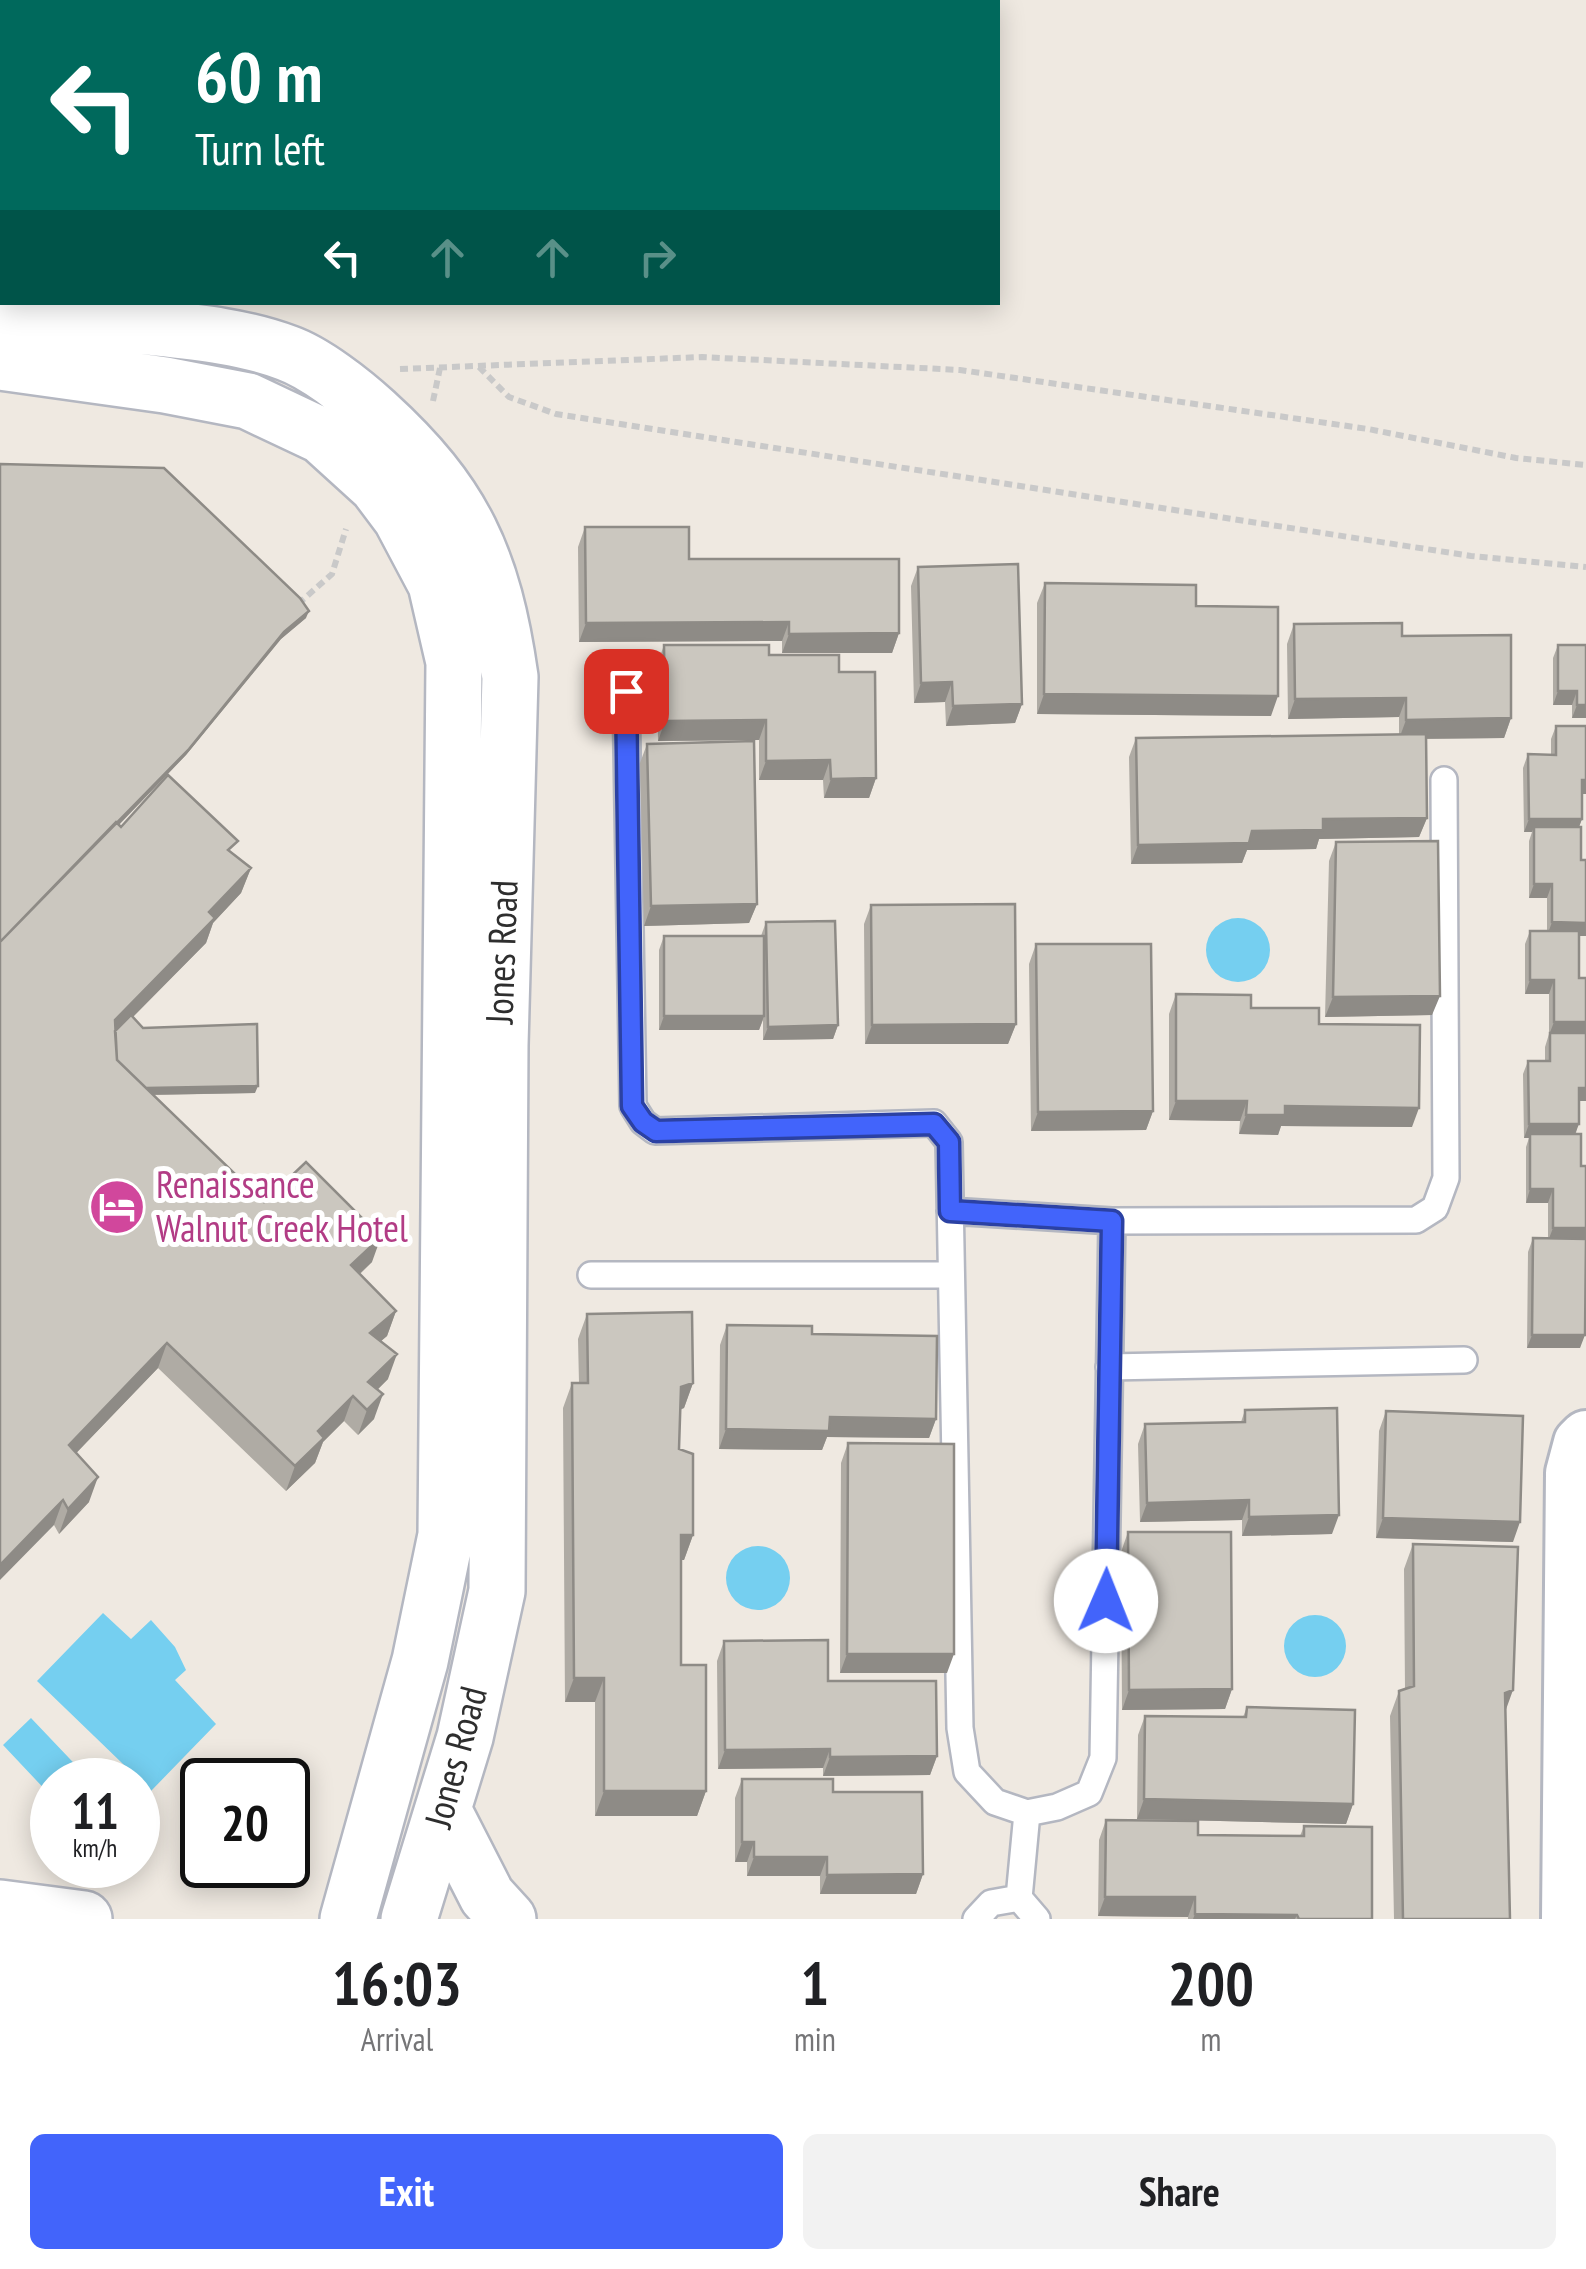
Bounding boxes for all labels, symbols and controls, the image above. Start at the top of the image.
text: 60 m [195,31,323,121]
icon: left [30,40,160,170]
text: Turn left [195,119,325,177]
icon: left [315,230,370,285]
icon: ahead [420,230,475,285]
icon: ahead [525,230,580,285]
icon: right [630,230,685,285]
pin [584,649,669,734]
icon: arrive [599,664,654,719]
street label: Jones Road [473,879,527,1026]
place label: Renaissance Walnut Creek Hotel [156,1159,408,1252]
hotel icon: Renaissance Walnut Creek Hotel [87,1177,147,1237]
position arrow [1054,1549,1158,1653]
street label: Jones Road [412,1681,497,1833]
speed limit sign: 20 [180,1758,310,1888]
text: 11 [71,1778,119,1843]
text: km/h [73,1832,117,1864]
text: 16:03 [332,1944,462,2022]
text: 1 [801,1944,829,2022]
text: 200 [1168,1944,1254,2022]
text: Arrival [361,2018,433,2060]
text: min [794,2018,836,2060]
text: m [1200,2018,1221,2060]
button: Exit [30,2134,783,2249]
button: Share [803,2134,1556,2249]

